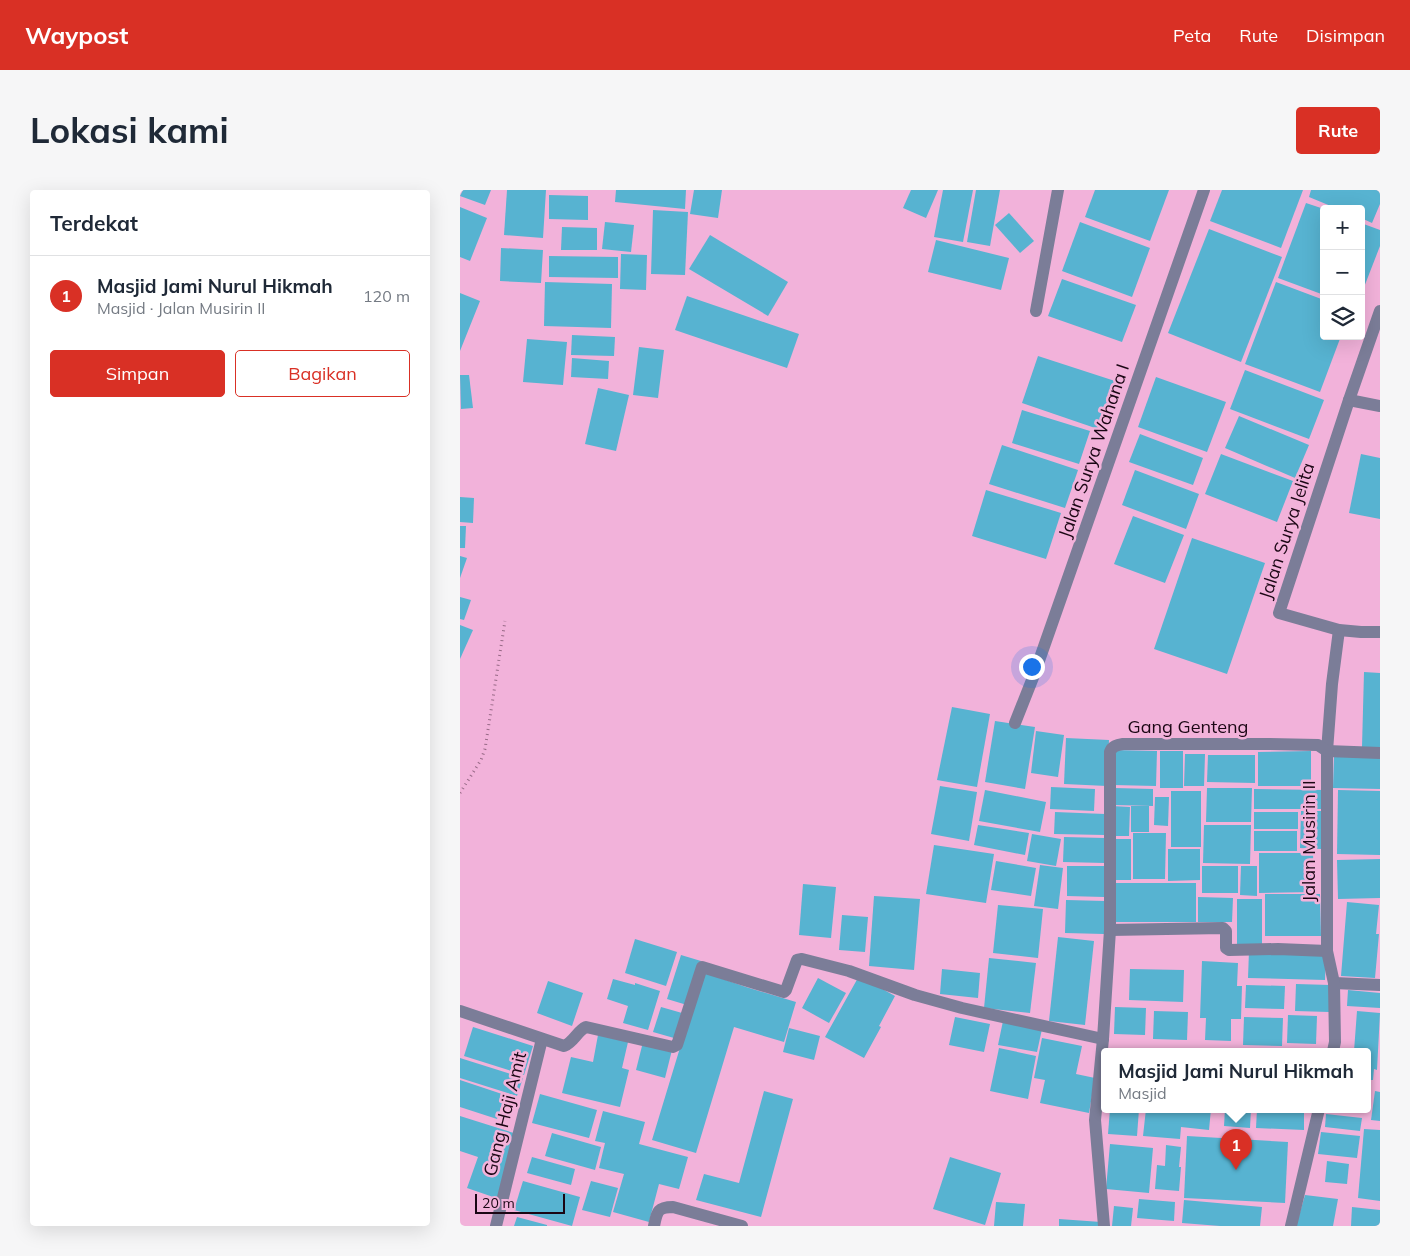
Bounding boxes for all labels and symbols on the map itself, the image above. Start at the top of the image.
street label: Jalan Surya Wahana I [1053,361,1134,541]
street label: Jalan Surya Jelita [1254,460,1319,602]
your location [1019,654,1045,680]
street label: Gang Genteng [1128,715,1248,738]
street label: Jalan Musirin II [1297,780,1320,902]
street label: Gang Haji Amit [478,1049,531,1179]
pin: 1 [1220,1129,1252,1170]
scale bar [475,1191,565,1214]

